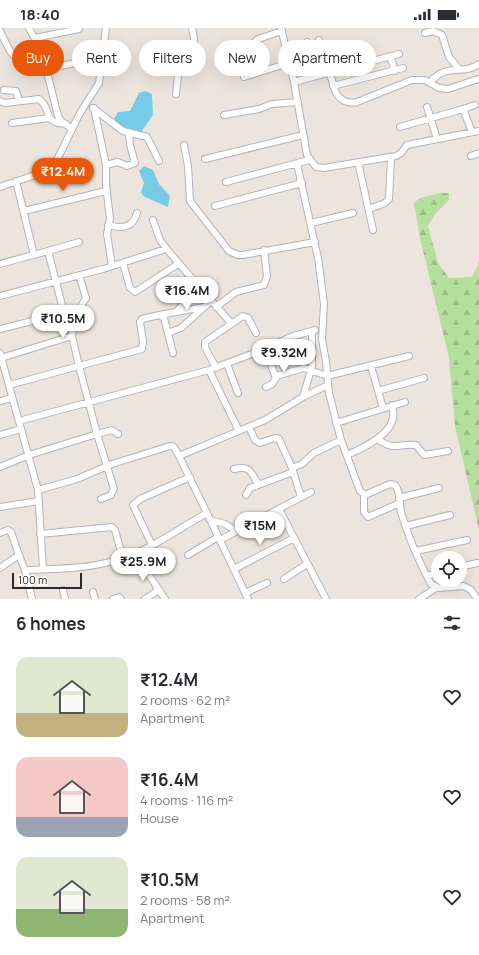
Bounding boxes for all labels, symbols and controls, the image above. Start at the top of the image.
text: 18:40 [20,4,60,25]
chip: Buy [12,40,64,76]
chip: Rent [72,40,131,76]
chip: Filters [139,40,206,76]
chip: New [214,40,270,76]
chip: Apartment [278,40,376,76]
pin: ₹12.4M [30,158,96,192]
text: ₹12.4M [41,162,85,180]
pin: ₹16.4M [154,277,220,311]
text: ₹16.4M [165,281,209,299]
pin: ₹10.5M [30,305,96,339]
text: ₹10.5M [41,309,85,327]
pin: ₹9.32M [251,339,317,373]
text: ₹9.32M [261,343,307,361]
pin: ₹15M [236,512,284,546]
text: ₹15M [244,516,276,534]
pin: ₹25.9M [110,548,176,582]
map controls [431,551,467,587]
button: locate [431,551,467,587]
text: ₹25.9M [120,552,166,570]
scale bar [12,571,82,590]
text: 100 m [18,572,47,587]
text: 6 homes [16,612,86,635]
icon: filters [441,612,463,634]
text: ₹12.4M [140,668,198,691]
icon: home [48,673,96,721]
icon: heart [441,686,463,708]
text: 2 rooms · 62 m² [140,691,230,709]
text: Apartment [140,709,204,727]
text: ₹16.4M [140,768,199,791]
icon: home [48,773,96,821]
icon: heart [441,786,463,808]
text: 4 rooms · 116 m² [140,791,233,809]
text: House [140,809,179,827]
text: ₹10.5M [140,868,199,891]
icon: home [48,873,96,921]
icon: heart [441,886,463,908]
text: 2 rooms · 58 m² [140,891,230,909]
text: Apartment [140,909,204,927]

